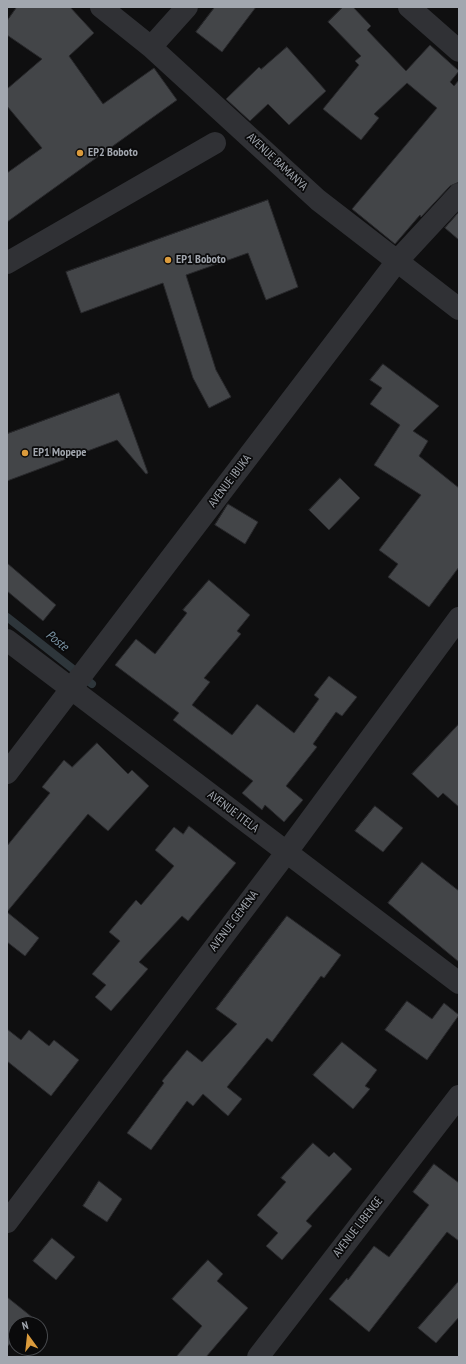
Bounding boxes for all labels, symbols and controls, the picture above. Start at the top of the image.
street label: AVENUE BAMANYA [244,130,310,194]
place label: EP2 Boboto [88,146,138,160]
marker: EP2 Boboto [75,148,85,158]
place label: EP1 Boboto [176,253,226,267]
marker: EP1 Boboto [163,255,173,265]
place label: EP1 Mopepe [33,446,86,460]
marker: EP1 Mopepe [20,448,30,458]
street label: AVENUE IBUKA [205,452,255,510]
water label: Poste [43,627,71,655]
street label: AVENUE ITELA [205,788,261,836]
street label: AVENUE GEMENA [206,888,262,954]
street label: AVENUE LIBENGE [330,1194,386,1260]
north arrow [8,1316,48,1356]
text: N [20,1318,30,1333]

